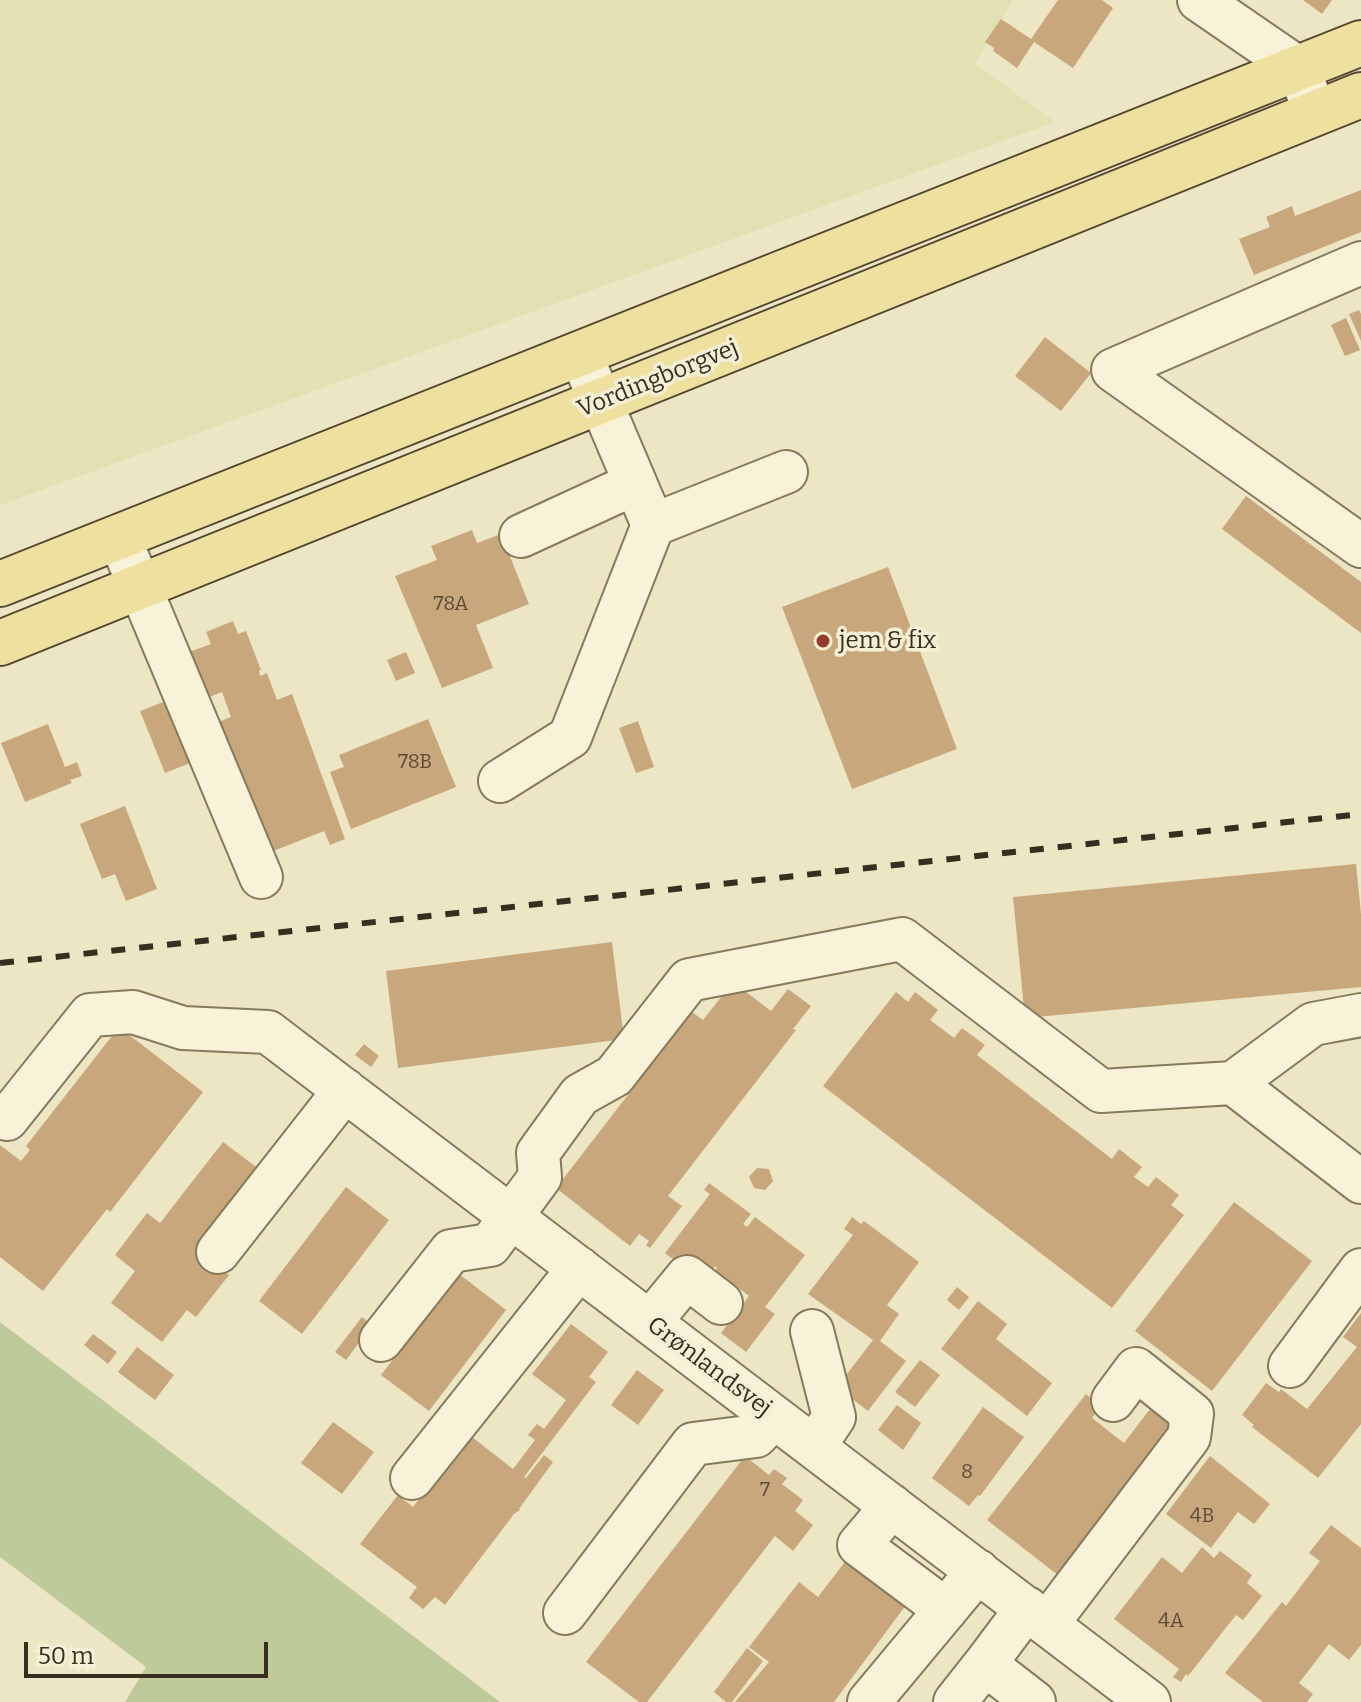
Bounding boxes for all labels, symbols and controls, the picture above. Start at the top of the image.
street label: Vordingborgvej [573,334,743,424]
house number: 78A [433,592,469,616]
place label: jem & fix [839,627,936,655]
marker: jem & fix [814,632,832,650]
house number: 78B [398,750,432,774]
street label: Grønlandsvej [641,1311,777,1423]
house number: 8 [961,1460,973,1484]
house number: 7 [760,1478,770,1502]
house number: 4B [1190,1504,1214,1528]
house number: 4A [1158,1609,1184,1633]
scale bar [28,1626,272,1676]
text: 50 m [38,1642,94,1670]

